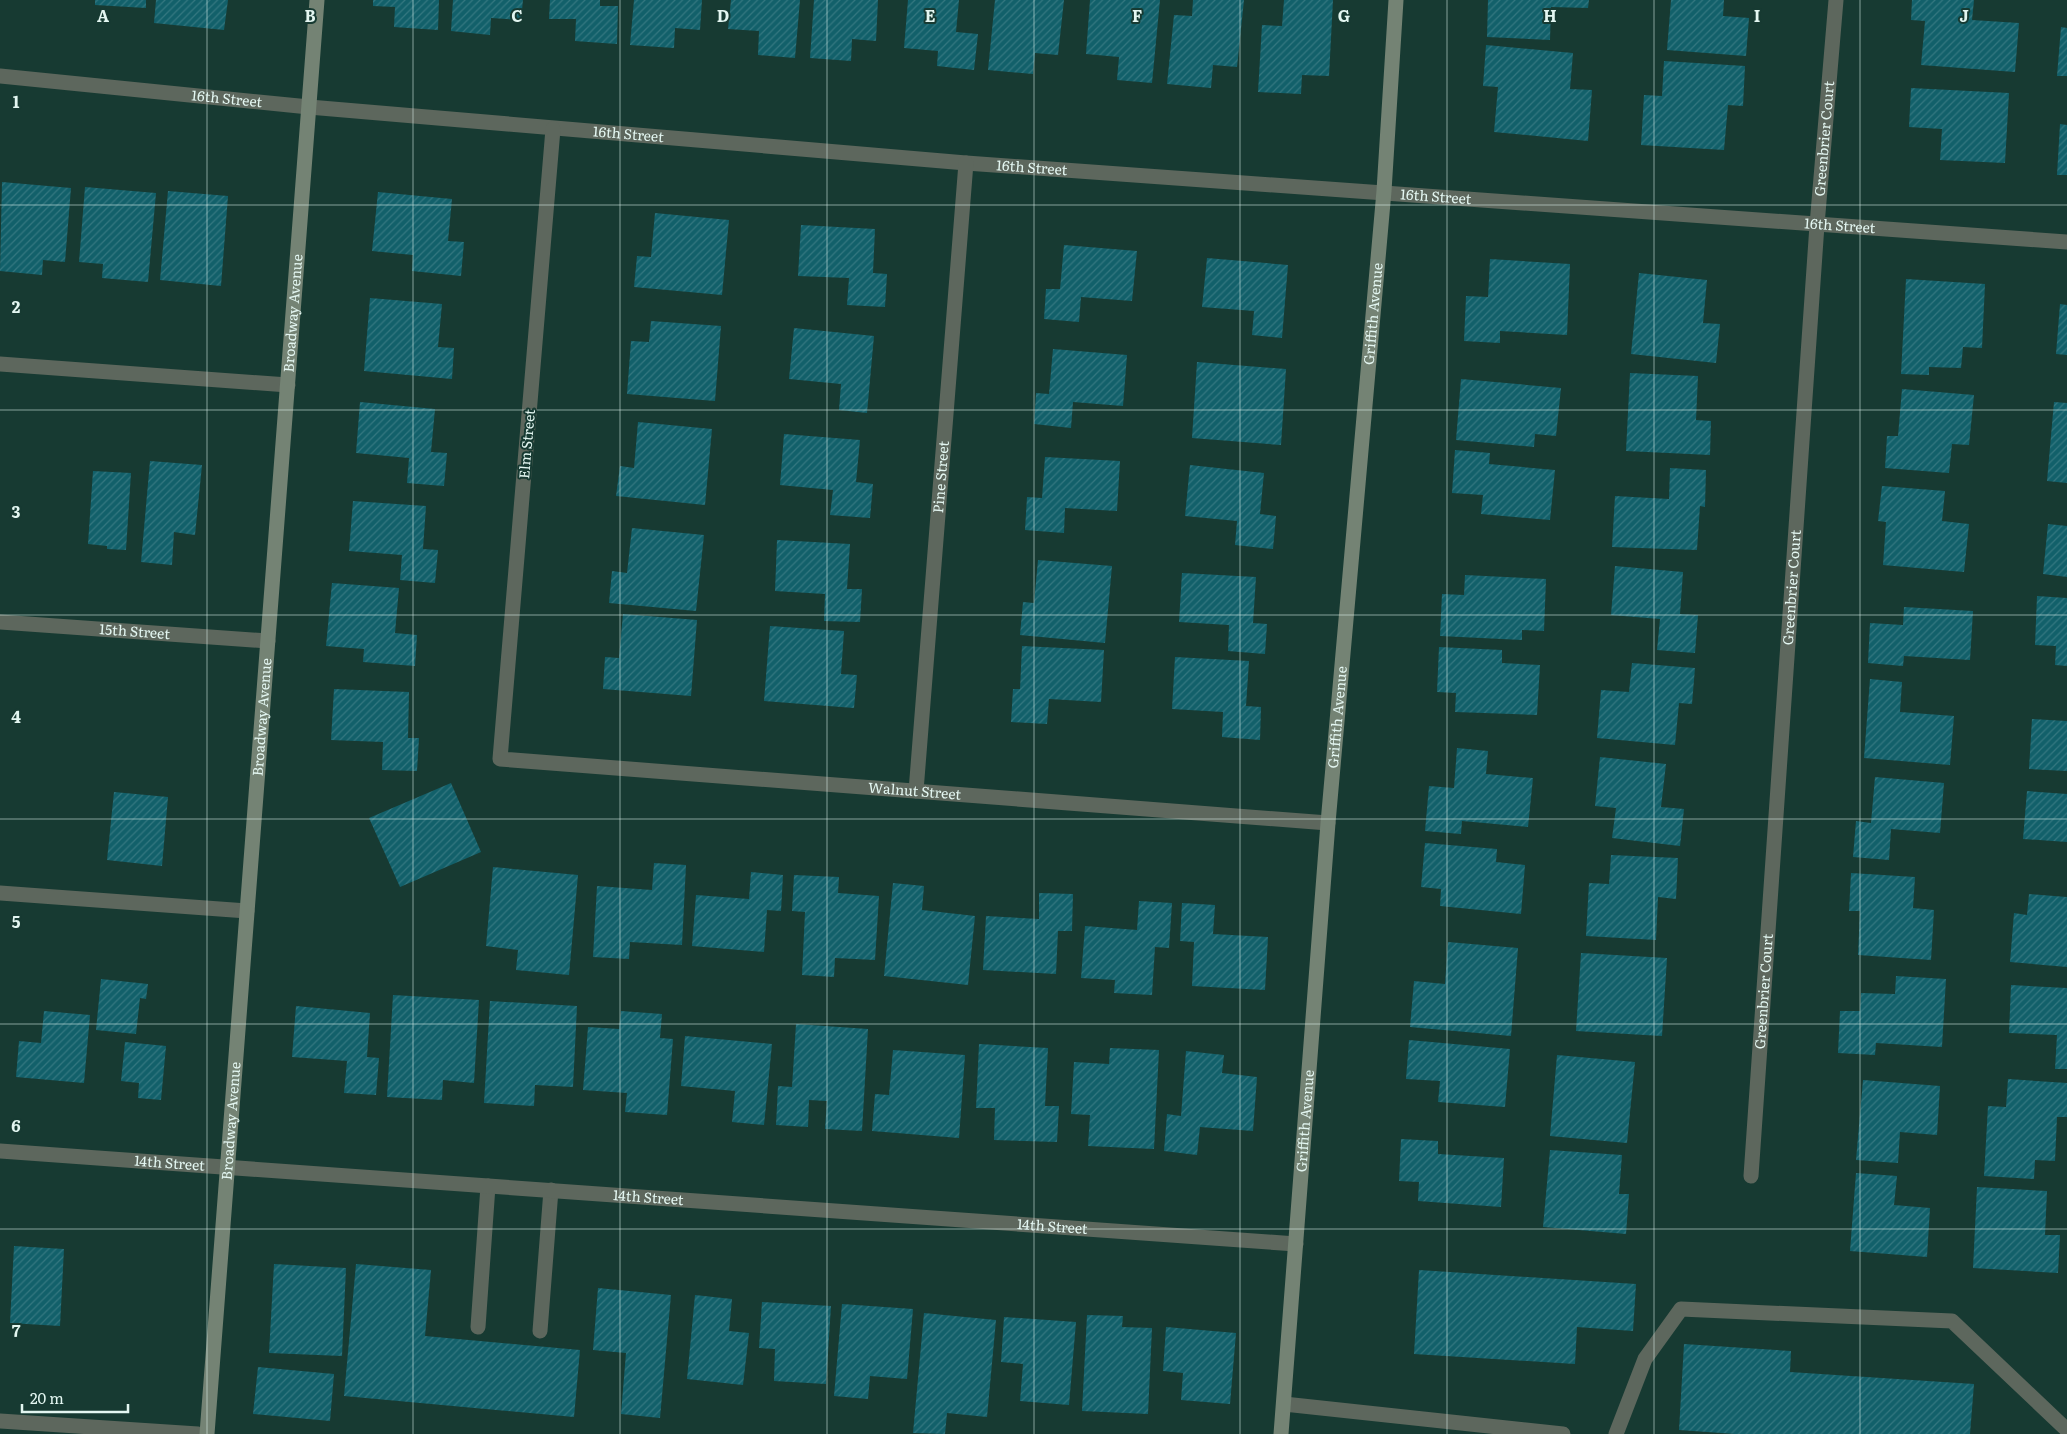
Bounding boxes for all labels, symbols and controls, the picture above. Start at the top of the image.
text: A [97,3,109,27]
text: B [304,3,316,27]
text: C [511,3,523,27]
text: D [717,3,729,27]
text: E [925,3,936,27]
text: F [1132,3,1142,27]
text: G [1338,3,1350,27]
text: H [1543,3,1557,27]
text: I [1754,3,1760,27]
text: J [1959,3,1969,27]
street label: Greenbrier Court [1808,80,1838,197]
street label: 16th Street [191,84,264,111]
text: 1 [13,89,20,113]
street label: 16th Street [592,120,665,146]
street label: 16th Street [996,154,1068,179]
street label: 16th Street [1400,183,1472,208]
street label: 16th Street [1804,212,1876,237]
street label: Broadway Avenue [277,253,306,373]
street label: Griffith Avenue [1358,262,1387,366]
text: 2 [12,294,21,318]
street label: Elm Street [513,408,539,480]
street label: Pine Street [927,440,953,514]
text: 3 [12,499,21,523]
street label: Greenbrier Court [1777,529,1805,646]
street label: 15th Street [99,618,171,643]
street label: Broadway Avenue [246,657,276,777]
street label: Griffith Avenue [1322,665,1351,769]
text: 4 [11,704,21,728]
street label: Walnut Street [867,776,962,804]
text: 5 [12,909,21,933]
street label: Greenbrier Court [1749,933,1777,1050]
street label: Broadway Avenue [216,1061,245,1181]
street label: Griffith Avenue [1290,1069,1318,1173]
text: 6 [11,1113,21,1137]
street label: 14th Street [134,1150,206,1175]
street label: 14th Street [612,1184,685,1209]
street label: 14th Street [1016,1213,1089,1238]
text: 7 [12,1318,21,1342]
scale bar [22,1382,129,1414]
text: 20 m [30,1386,64,1409]

